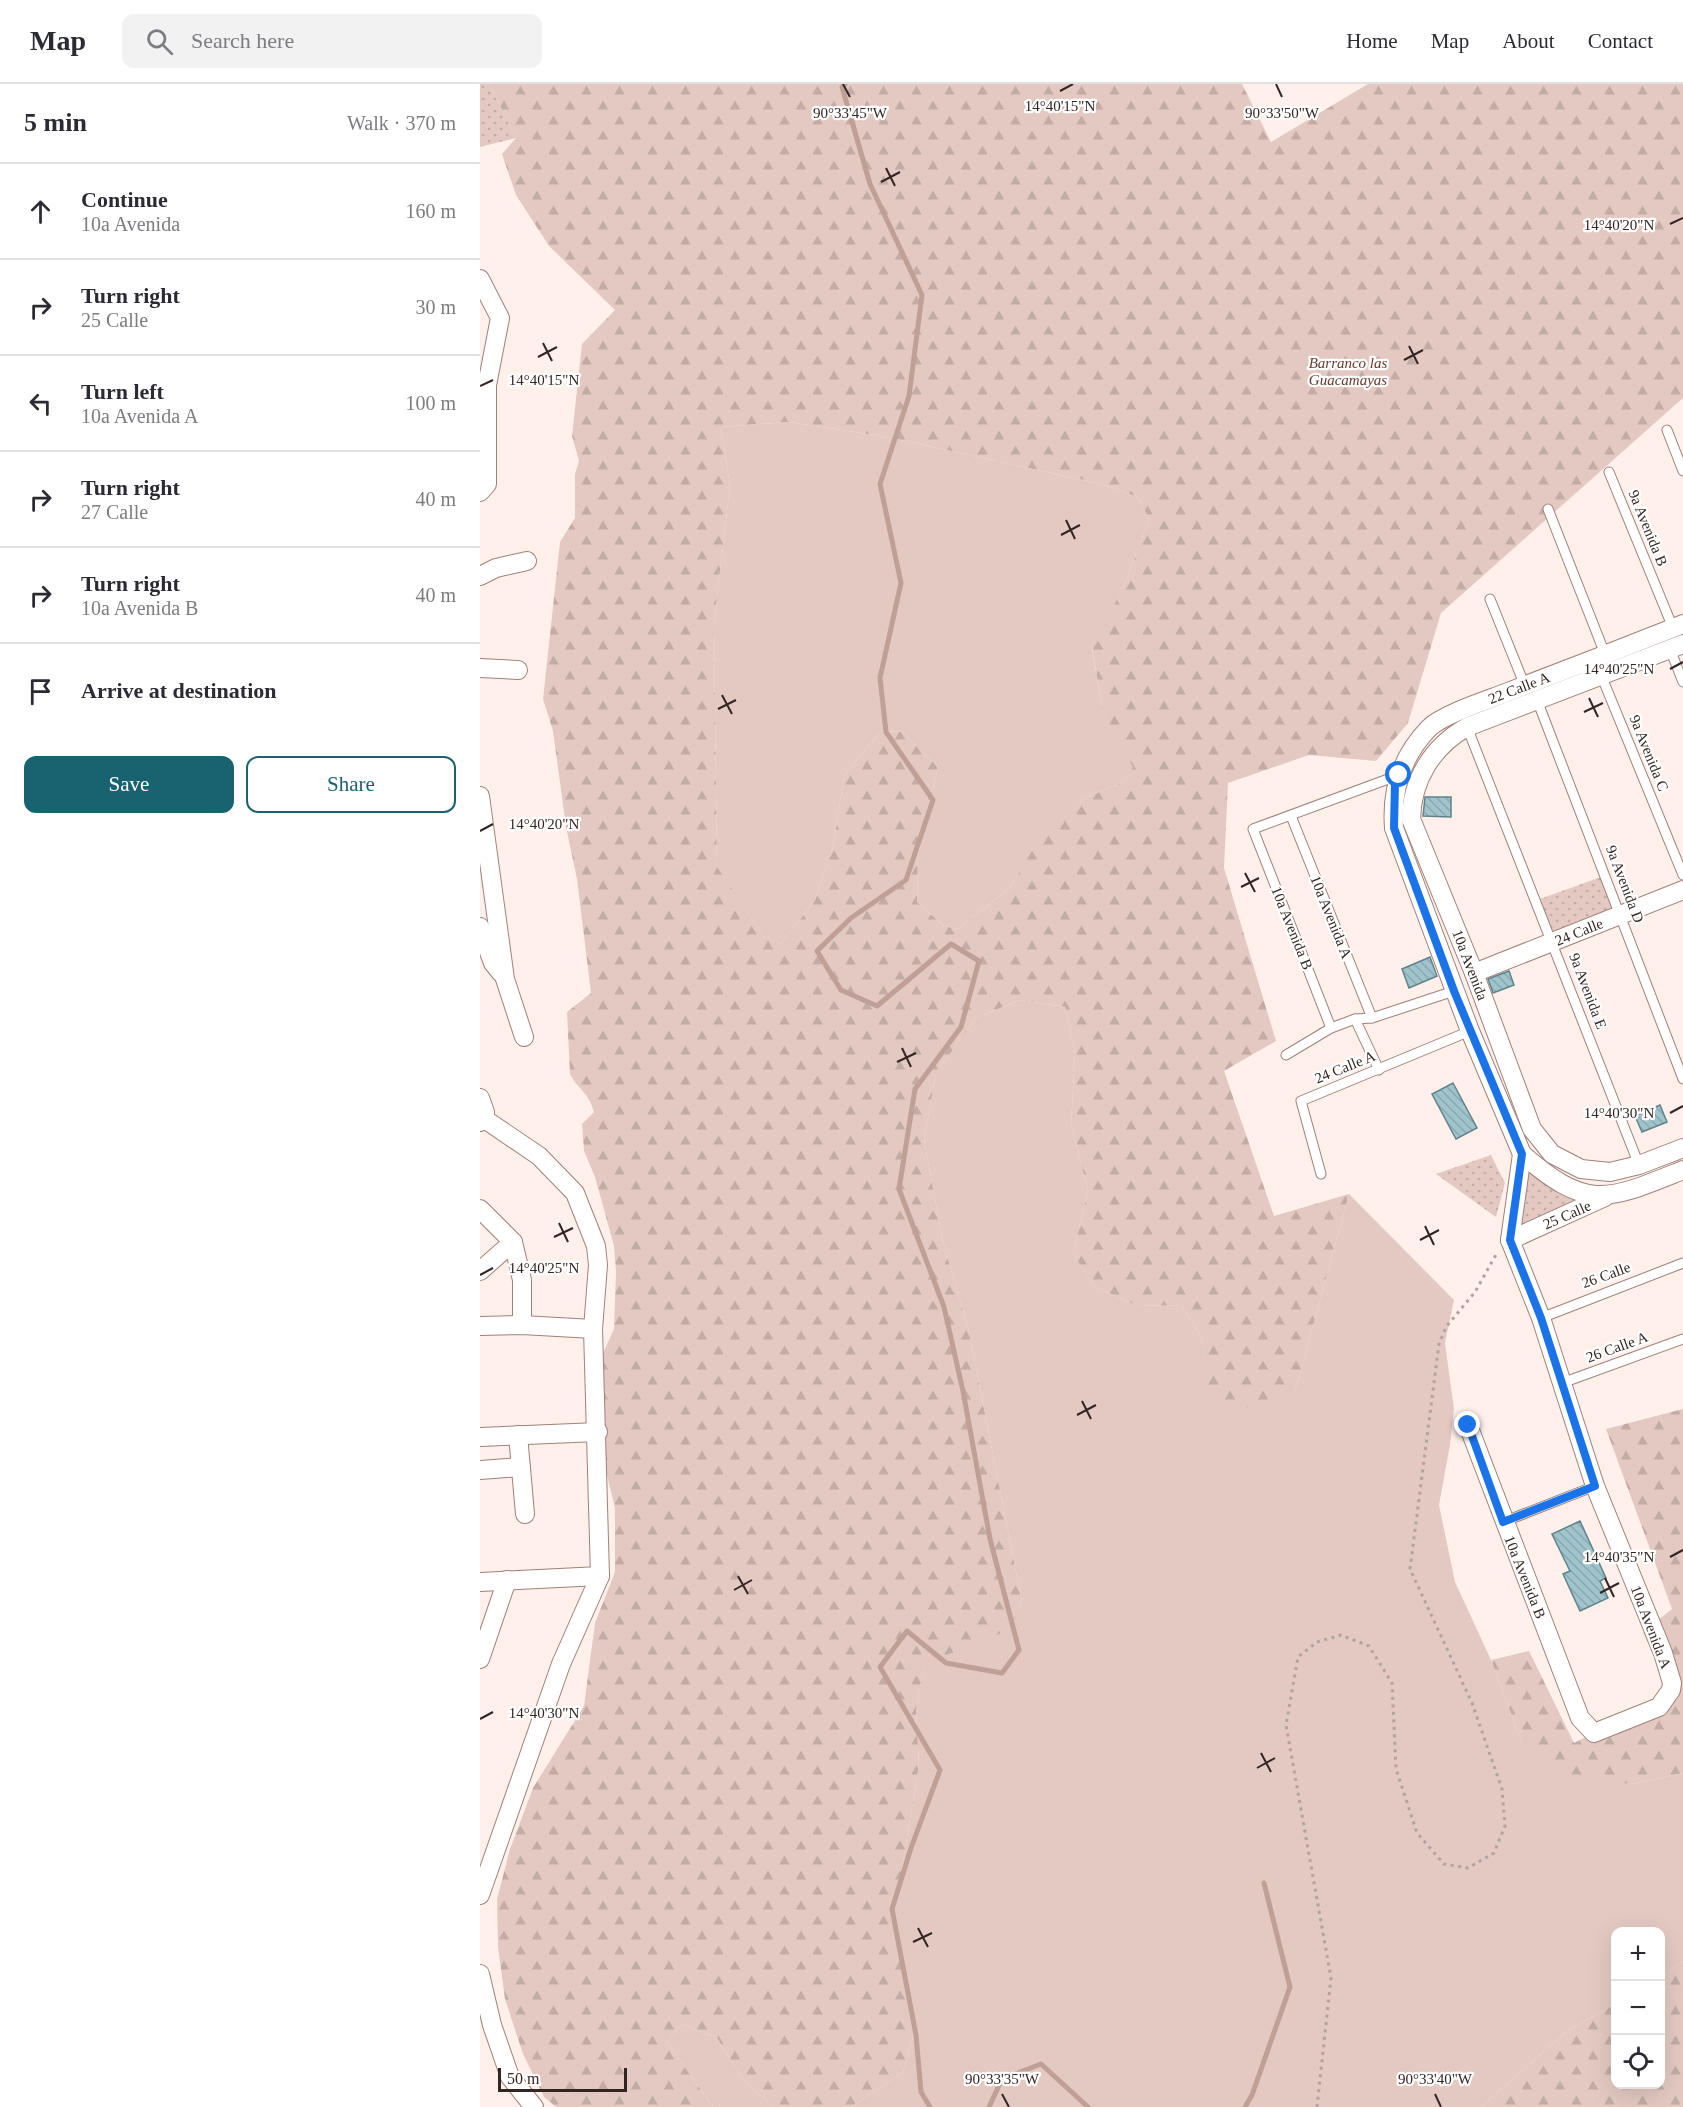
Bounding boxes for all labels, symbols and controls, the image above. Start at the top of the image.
search box [122,14,542,68]
text: Map [30,25,86,56]
icon: search [143,25,176,58]
text: Search here [191,28,294,53]
text: Home [1346,29,1398,53]
text: Map [1431,29,1469,53]
text: About [1502,29,1555,53]
text: Contact [1588,29,1653,53]
text: 14°40'15"N [1025,98,1095,114]
text: 90°33'45"W [813,105,888,121]
text: 90°33'50"W [1245,105,1320,121]
text: 5 min [24,108,87,137]
text: Walk · 370 m [347,112,456,134]
text: Continue [81,187,168,212]
icon: ahead [24,195,57,228]
text: 160 m [405,200,456,222]
text: 10a Avenida [81,213,180,235]
text: 14°40'20"N [1584,217,1654,233]
text: Turn right [81,283,180,308]
icon: right [24,291,57,324]
text: 30 m [415,296,456,318]
text: 25 Calle [81,309,148,331]
park label: Barranco las Guacamayas [1309,355,1388,388]
text: 14°40'15"N [509,372,579,388]
text: Turn left [81,379,164,404]
icon: left [24,387,57,420]
text: 100 m [405,392,456,414]
text: 10a Avenida A [81,405,198,427]
text: Turn right [81,475,180,500]
icon: right [24,483,57,516]
text: 40 m [415,488,456,510]
street label: 9a Avenida B [1625,488,1671,568]
text: 27 Calle [81,501,148,523]
text: Turn right [81,571,180,596]
icon: right [24,579,57,612]
text: 40 m [415,584,456,606]
text: 10a Avenida B [81,597,198,619]
text: 14°40'25"N [1584,661,1654,677]
street label: 22 Calle A [1486,669,1552,707]
icon: arrive [24,675,57,708]
text: Arrive at destination [81,678,277,703]
street label: 9a Avenida C [1626,713,1672,793]
button: Save [24,756,234,813]
button: Share [246,756,456,813]
route start [1385,761,1411,787]
text: 14°40'20"N [509,816,579,832]
street label: 9a Avenida D [1603,843,1647,925]
street label: 10a Avenida A [1307,873,1355,961]
street label: 10a Avenida B [1268,884,1316,972]
street label: 24 Calle [1553,915,1606,949]
street label: 10a Avenida [1449,927,1491,1003]
street label: 9a Avenida E [1566,951,1610,1031]
street label: 24 Calle A [1312,1048,1378,1086]
text: 14°40'30"N [1584,1105,1654,1121]
street label: 25 Calle [1541,1197,1594,1233]
street label: 26 Calle [1580,1259,1633,1291]
text: 14°40'25"N [509,1260,579,1276]
street label: 26 Calle A [1584,1328,1650,1365]
route end [1454,1411,1480,1437]
street label: 10a Avenida B [1501,1533,1549,1621]
text: 14°40'35"N [1584,1549,1654,1565]
street label: 10a Avenida A [1628,1583,1674,1671]
text: 14°40'30"N [509,1705,579,1721]
map controls [1611,1927,1665,2089]
button: + [1611,1927,1665,1981]
button: − [1611,1981,1665,2035]
button: locate [1611,2035,1665,2089]
scale bar [498,2065,627,2092]
text: 50 m [507,2070,539,2087]
text: 90°33'35"W [965,2071,1040,2087]
text: 90°33'40"W [1398,2071,1473,2087]

